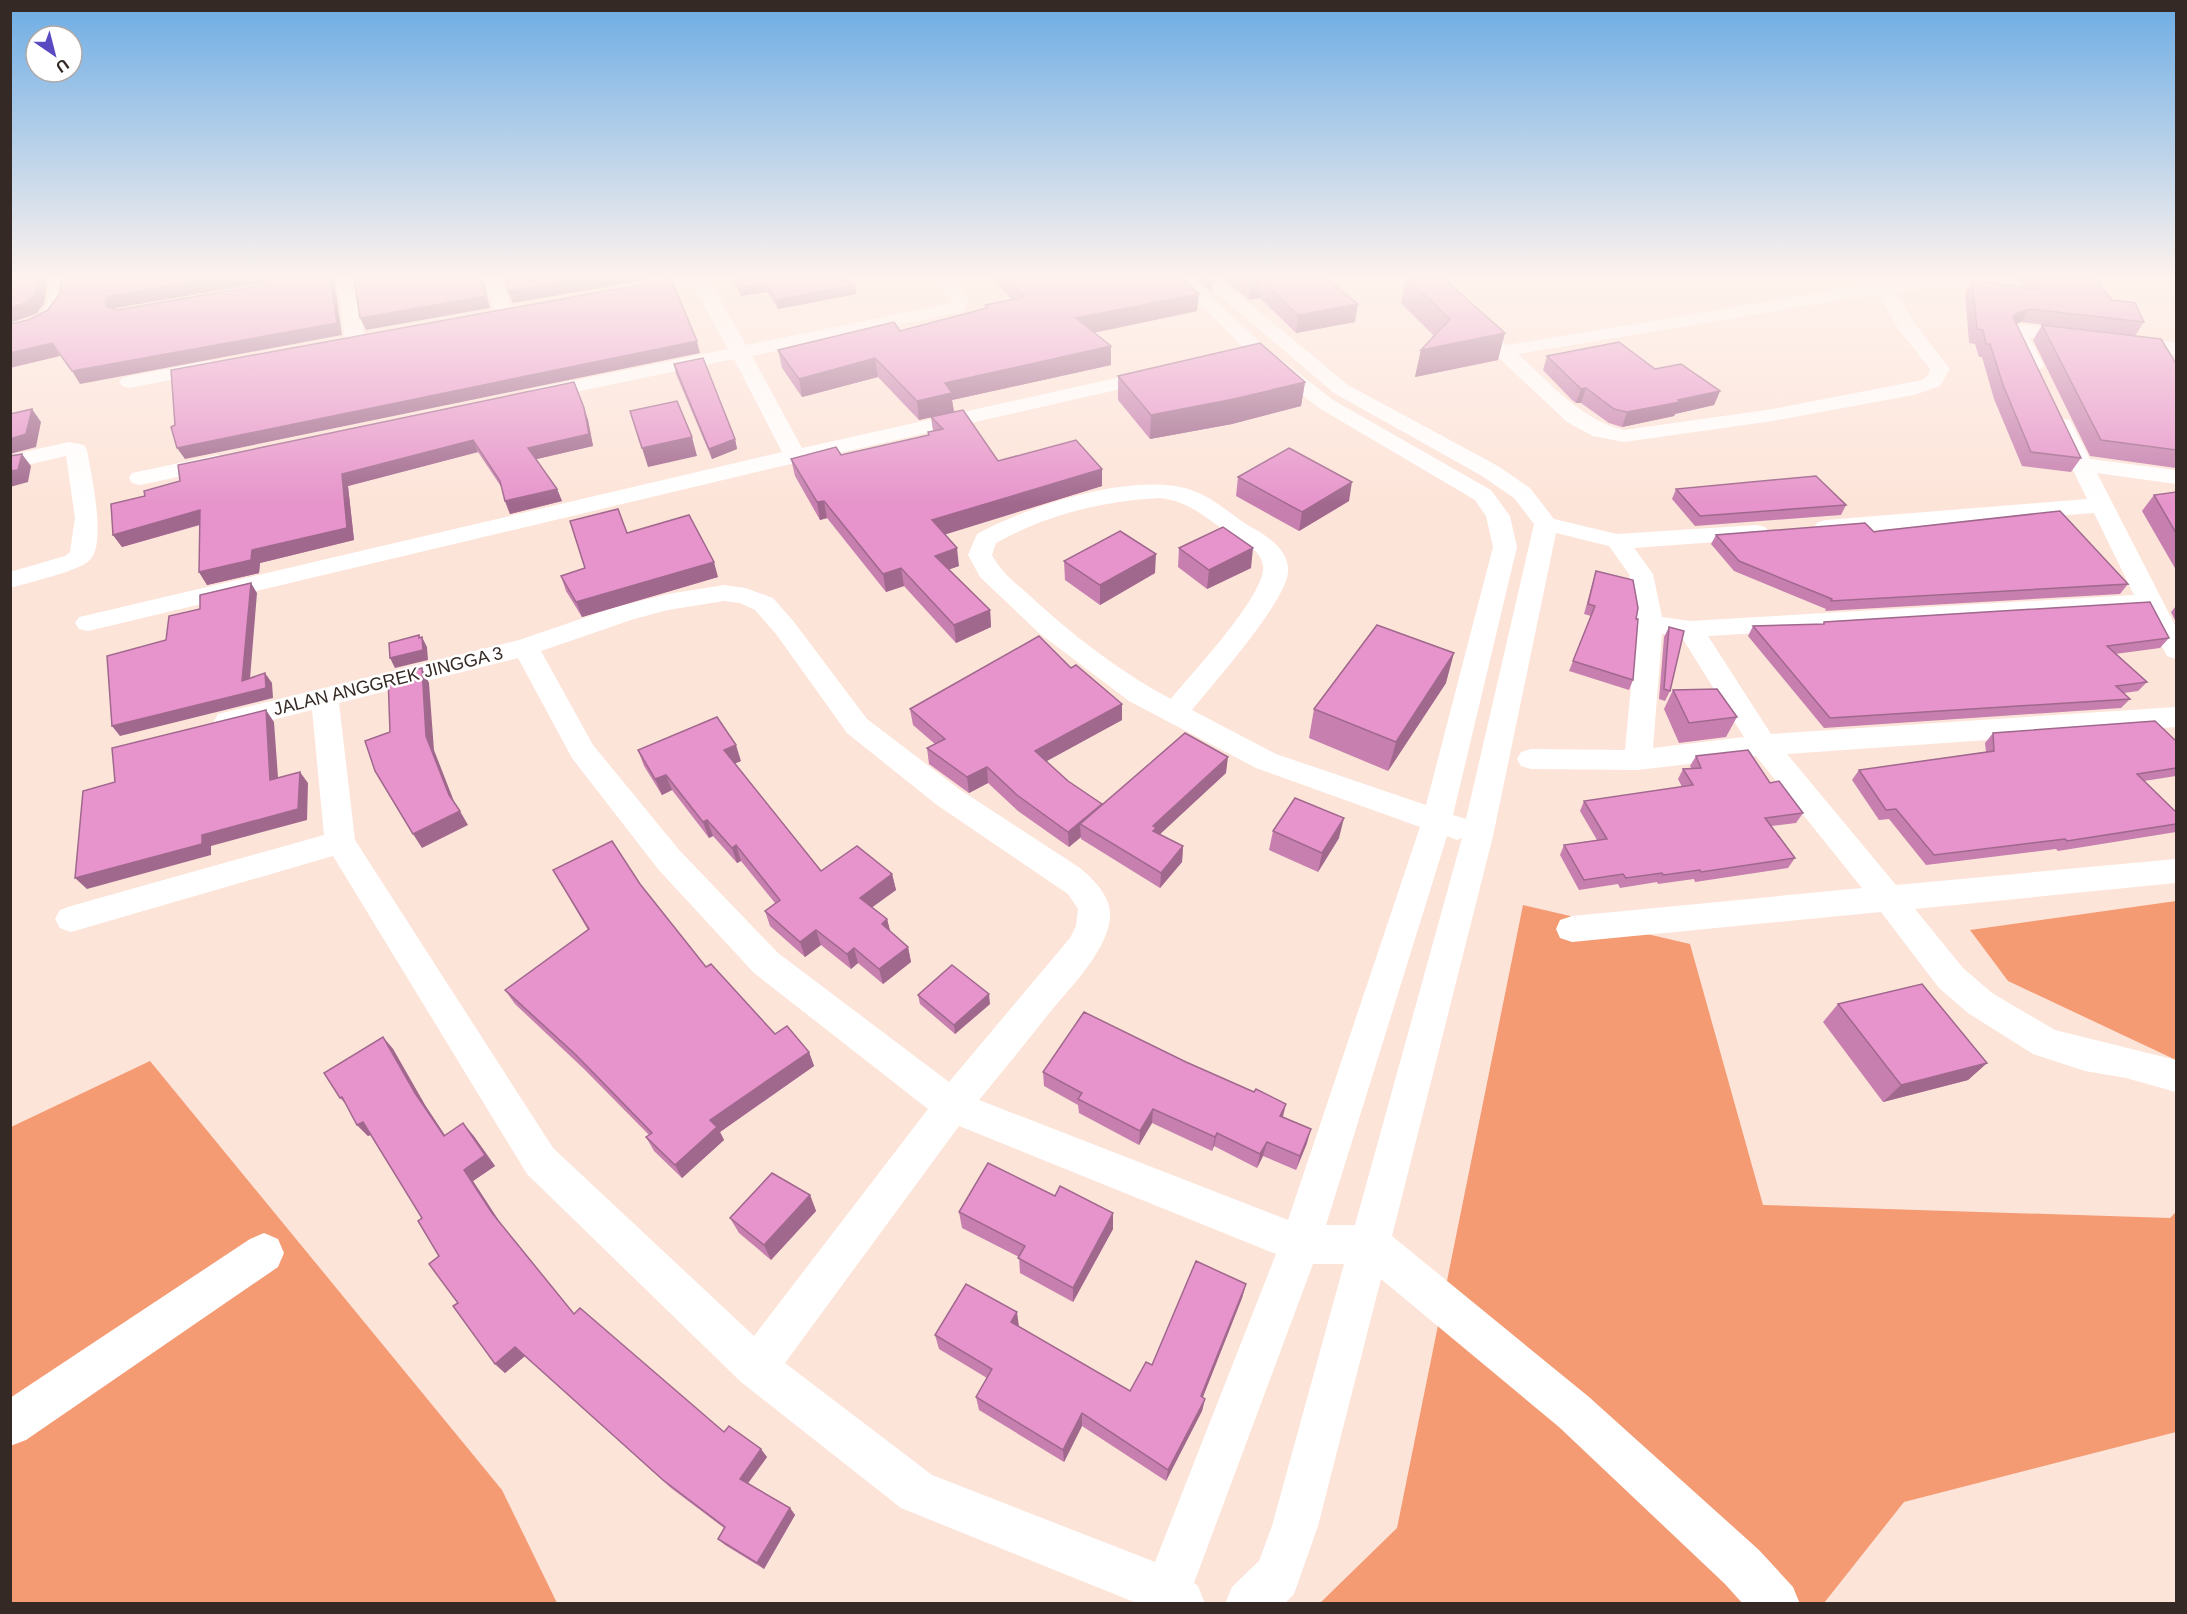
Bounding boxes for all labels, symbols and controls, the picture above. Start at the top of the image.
north arrow [24,24,84,84]
text: U [53,56,72,76]
street label: JALAN ANGGREK JINGGA 3 [271,643,505,719]

